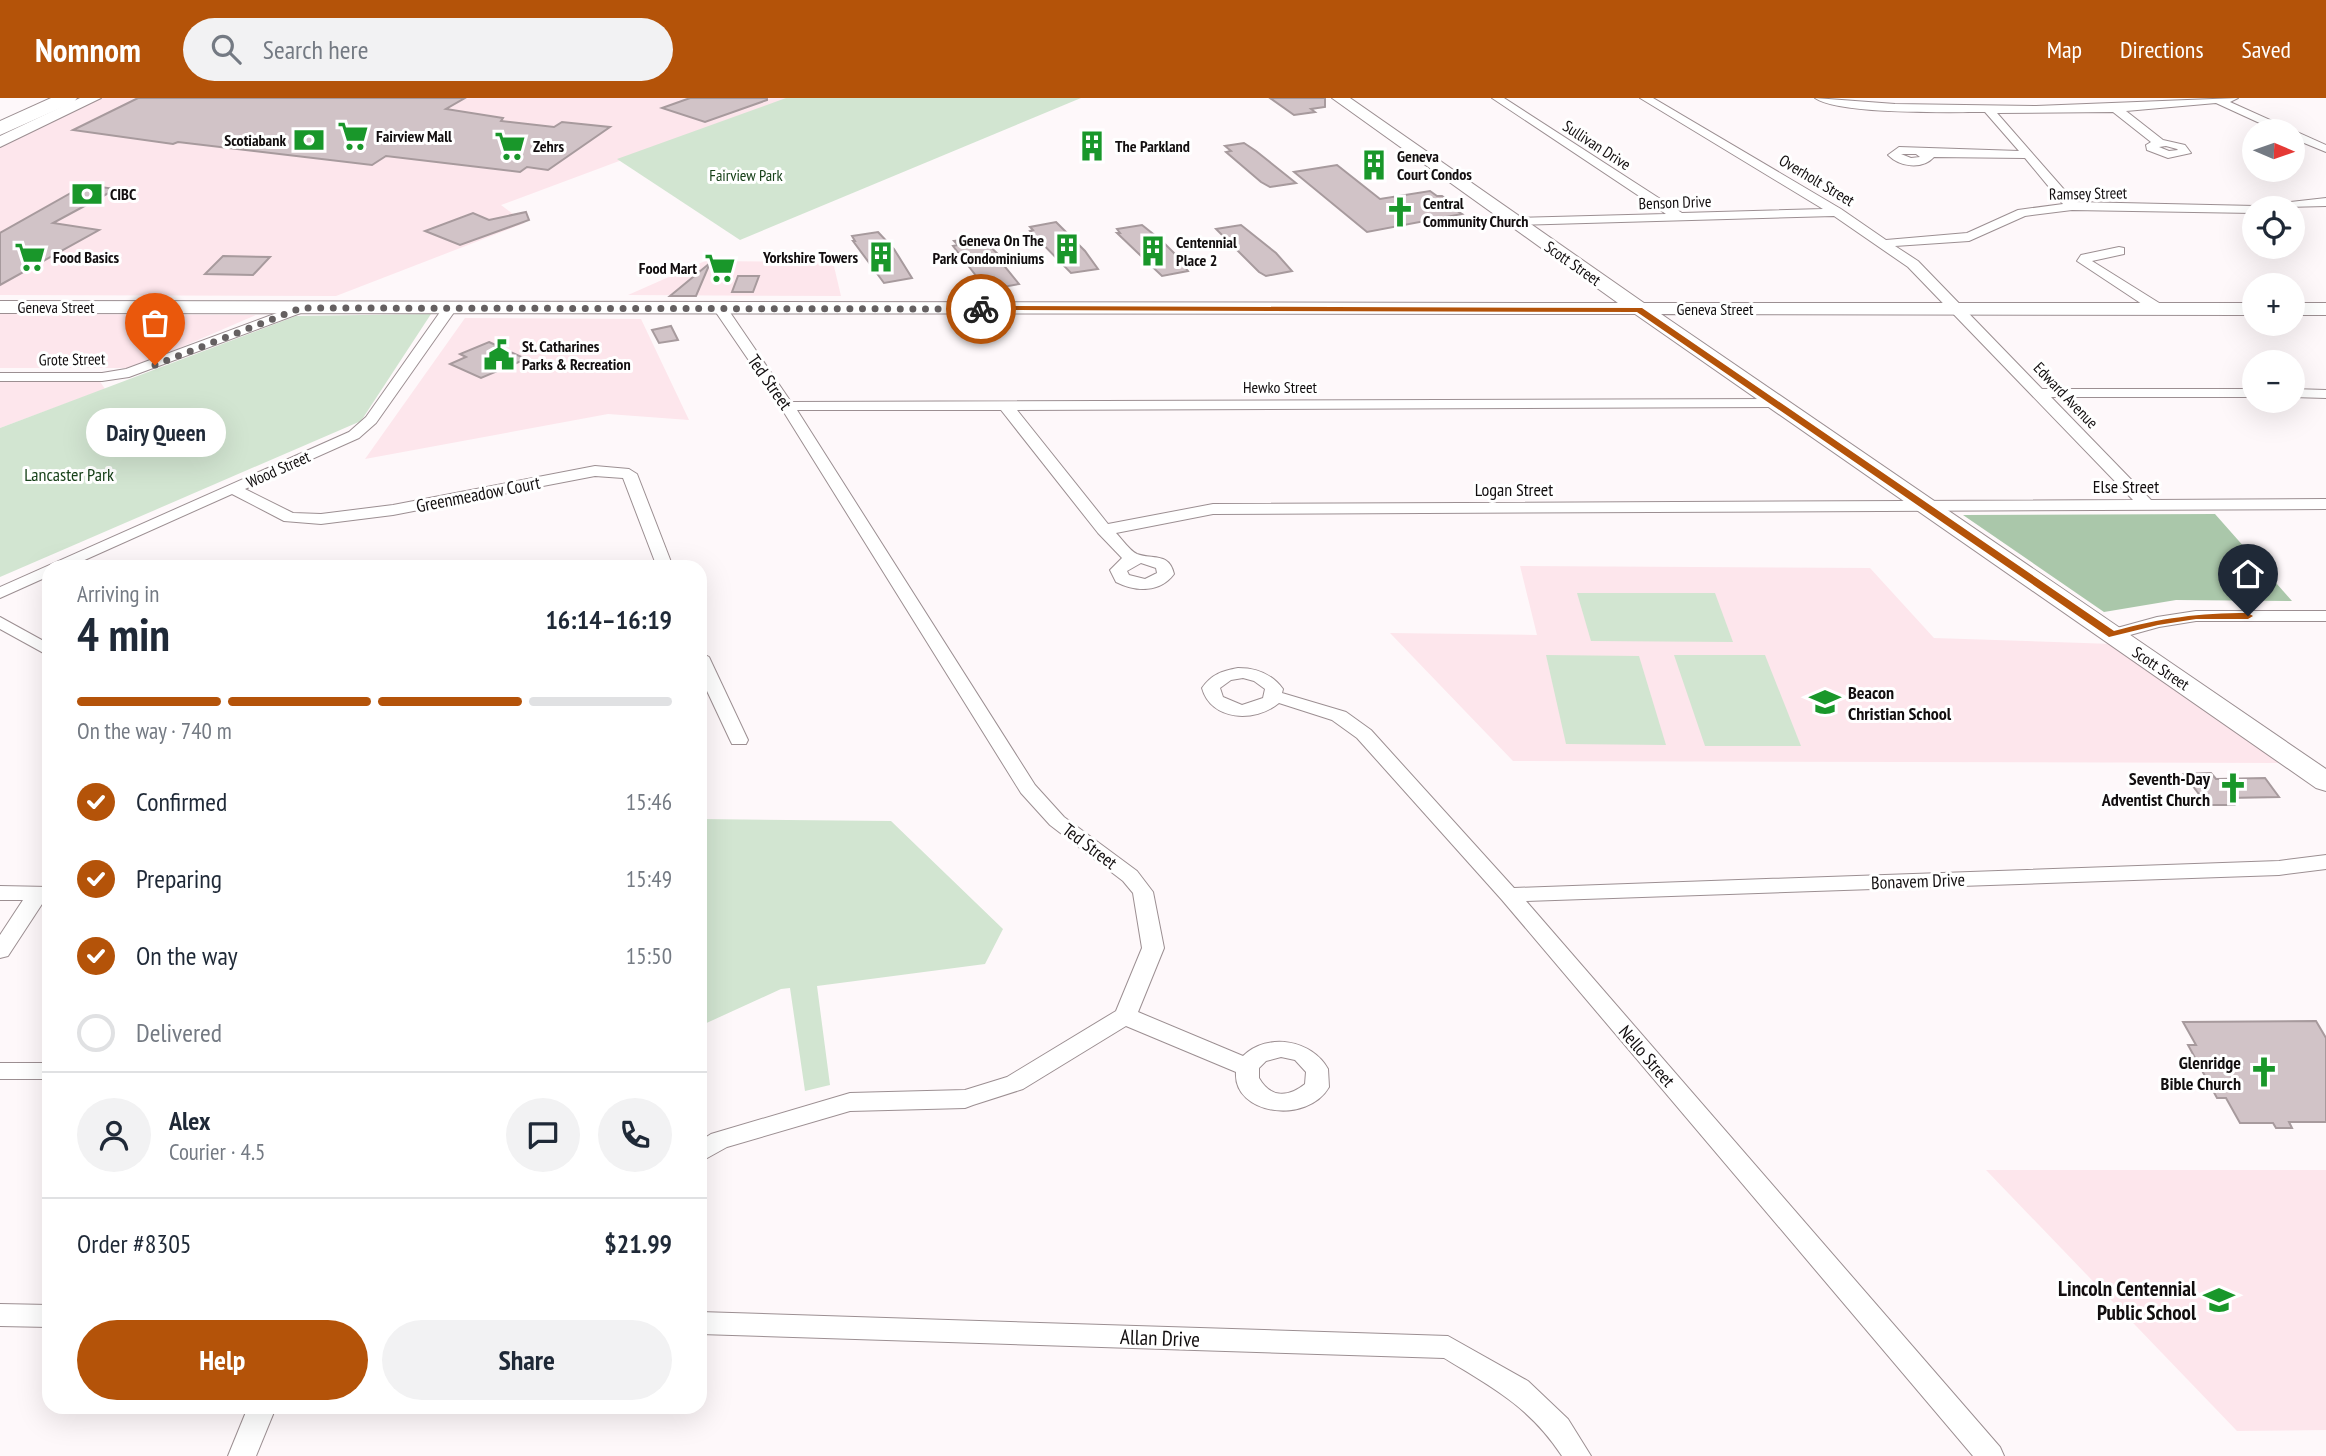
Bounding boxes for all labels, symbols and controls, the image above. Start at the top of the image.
search box [183,18,673,81]
text: Nomnom [35,28,141,71]
icon: search [207,30,245,68]
text: Search here [263,33,368,66]
text: Map [2047,34,2082,65]
text: Directions [2120,34,2204,65]
text: Saved [2242,34,2291,65]
street label: Sullivan Drive [1559,116,1635,174]
supermarket icon: Fairview Mall [336,119,370,153]
north arrow [2242,119,2305,182]
map controls [2242,119,2305,413]
bank icon: Scotiabank [292,123,326,157]
place label: Fairview Mall [376,126,452,146]
supermarket icon: Zehrs [493,129,527,163]
building icon: The Parkland [1075,129,1109,163]
place label: Scotiabank [224,130,286,150]
place label: Zehrs [533,136,564,156]
place label: The Parkland [1115,136,1190,156]
place label: Geneva Court Condos [1397,146,1472,184]
building icon: Geneva Court Condos [1357,148,1391,182]
street label: Overholt Street [1776,150,1859,211]
park label: Fairview Park [709,165,783,185]
bank icon: CIBC [70,177,104,211]
street label: Ramsey Street [2049,182,2128,204]
place label: CIBC [110,184,137,204]
street label: Benson Drive [1638,191,1712,213]
place label: Central Community Church [1423,193,1529,231]
church icon: Central Community Church [1383,195,1417,229]
button: locate [2242,196,2305,259]
place label: Geneva On The Park Condominiums [932,230,1044,268]
building icon: Geneva On The Park Condominiums [1050,232,1084,266]
place label: Centennial Place 2 [1176,232,1237,270]
building icon: Centennial Place 2 [1136,234,1170,268]
street label: Scott Street [1541,236,1606,290]
supermarket icon: Food Basics [13,240,47,274]
building icon: Yorkshire Towers [864,240,898,274]
place label: Food Basics [53,247,120,267]
place label: Yorkshire Towers [762,247,858,267]
supermarket icon: Food Mart [703,251,737,285]
place label: Food Mart [639,258,697,278]
button: + [2242,273,2305,336]
courier [946,274,1016,344]
icon: bike [962,290,1000,328]
pin [125,293,185,365]
street label: Geneva Street [18,297,95,317]
street label: Geneva Street [1677,299,1754,319]
icon: bag [136,304,174,342]
place label: St. Catharines Parks & Recreation [522,336,631,374]
public building icon: St. Catharines Parks & Recreation [482,338,516,372]
street label: Grote Street [39,348,106,370]
street label: Ted Street [743,350,797,414]
button: − [2242,350,2305,413]
street label: Edward Avenue [2030,358,2102,432]
street label: Hewko Street [1243,377,1318,397]
callout: Dairy Queen [85,407,225,456]
text: Dairy Queen [106,418,206,447]
street label: Wood Street [243,446,313,492]
park label: Lancaster Park [24,463,114,486]
street label: Greenmeadow Court [414,471,542,517]
street label: Else Street [2093,475,2159,498]
street label: Logan Street [1475,478,1553,501]
pin [2218,544,2278,616]
icon: home [2229,555,2267,593]
text: Arriving in [77,579,159,608]
text: 16:14–16:19 [545,603,672,636]
text: 4 min [77,604,170,664]
street label: Scott Street [2129,642,2194,695]
place label: Beacon Christian School [1848,681,1952,725]
school or university icon: Beacon Christian School [1808,685,1842,719]
text: On the way · 740 m [77,716,232,745]
place label: Seventh-Day Adventist Church [2101,767,2211,811]
church icon: Seventh-Day Adventist Church [2216,771,2250,805]
icon: check [77,783,115,821]
text: Confirmed [136,785,227,818]
text: 15:46 [626,787,672,816]
street label: Ted Street [1058,818,1122,874]
icon: check [77,860,115,898]
text: Preparing [136,862,222,895]
text: 15:49 [626,864,672,893]
street label: Bonavem Drive [1871,868,1965,894]
icon: check [77,937,115,975]
text: On the way [136,939,238,972]
text: 15:50 [626,941,672,970]
text: Delivered [136,1016,222,1049]
street label: Nello Street [1614,1020,1680,1092]
place label: Glenridge Bible Church [2161,1051,2241,1095]
church icon: Glenridge Bible Church [2247,1055,2281,1089]
button: person [77,1098,151,1172]
button: chat [506,1098,580,1172]
button: phone [598,1098,672,1172]
text: Alex [169,1104,210,1137]
text: Courier · 4.5 [169,1137,265,1166]
text: Order #8305 [77,1227,192,1260]
text: $21.99 [604,1227,672,1260]
place label: Lincoln Centennial Public School [2058,1275,2197,1326]
school or university icon: Lincoln Centennial Public School [2202,1283,2236,1317]
button: Help [77,1320,368,1400]
button: Share [382,1320,672,1400]
street label: Allan Drive [1120,1323,1200,1353]

